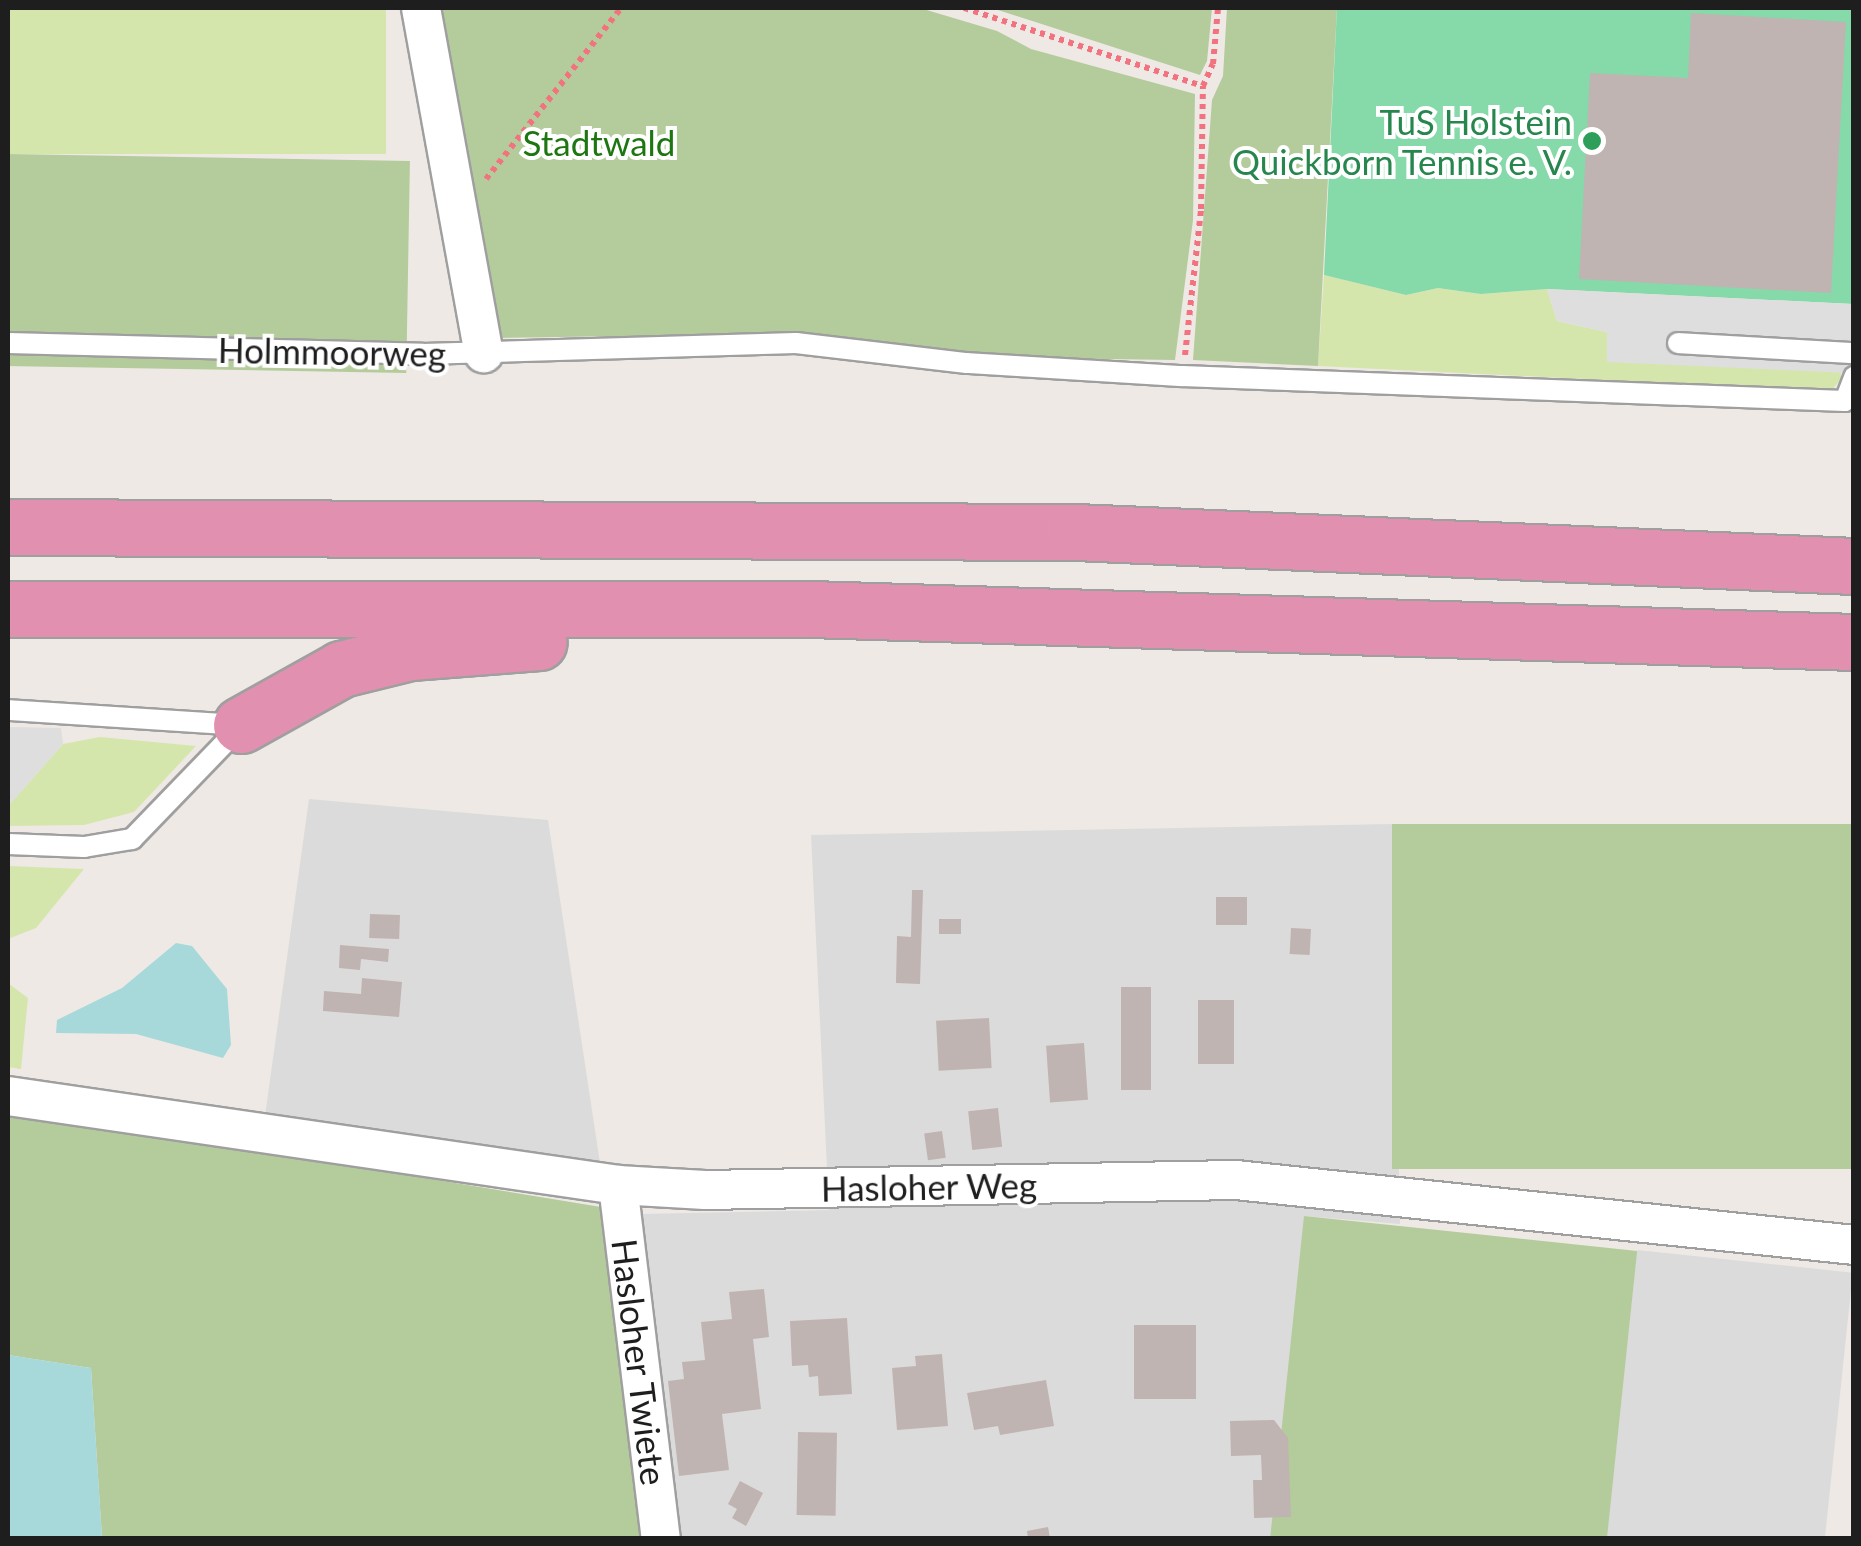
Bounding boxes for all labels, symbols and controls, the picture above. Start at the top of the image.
place label: TuS Holstein Quickborn Tennis e. V. [1230,100,1572,182]
park label: Stadtwald [523,121,675,163]
marker: TuS Holstein Quickborn Tennis e. V. [1581,130,1603,152]
street label: Holmmoorweg [218,328,446,374]
street label: Hasloher Weg [820,1163,1038,1209]
street label: Hasloher Twiete [604,1236,676,1488]

